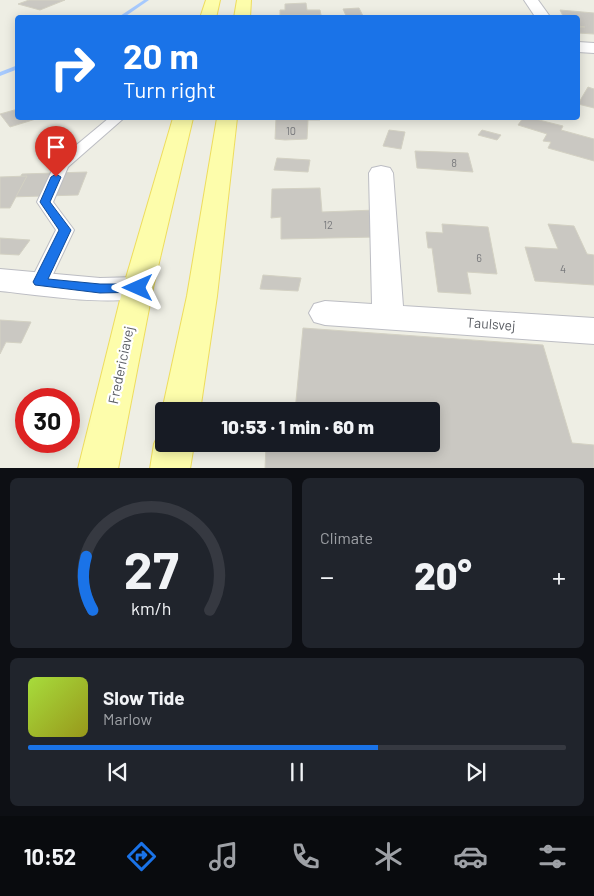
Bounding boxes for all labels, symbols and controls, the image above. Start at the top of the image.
text: 20 m [123,34,199,76]
icon: right [40,35,105,100]
text: Turn right [123,76,216,102]
house number: 10 [286,124,296,137]
pin [35,126,77,177]
icon: arrive [42,133,70,161]
house number: 8 [451,156,457,169]
house number: 12 [323,218,333,231]
house number: 6 [476,251,482,264]
position arrow [111,261,163,313]
house number: 4 [560,262,566,275]
street label: Taulsvej [466,313,516,334]
street label: Fredericiavej [104,324,137,405]
speed limit sign: 30 [15,388,80,453]
text: 10:53 · 1 min · 60 m [221,415,374,438]
text: Climate [320,528,373,547]
text: 27 [124,537,179,599]
text: 20° [414,552,472,598]
text: − [320,559,334,593]
text: + [552,559,566,593]
text: km/h [131,597,171,619]
text: Slow Tide [103,686,185,709]
text: Marlow [103,709,152,728]
icon: previous [104,758,132,786]
icon: pause [283,758,311,786]
icon: next [462,758,490,786]
icon: directions [124,839,159,874]
icon: music [206,839,241,874]
icon: phone [288,839,323,874]
icon: climate [371,839,406,874]
icon: car [453,839,488,874]
icon: filters [535,839,570,874]
text: 10:52 [24,843,76,869]

